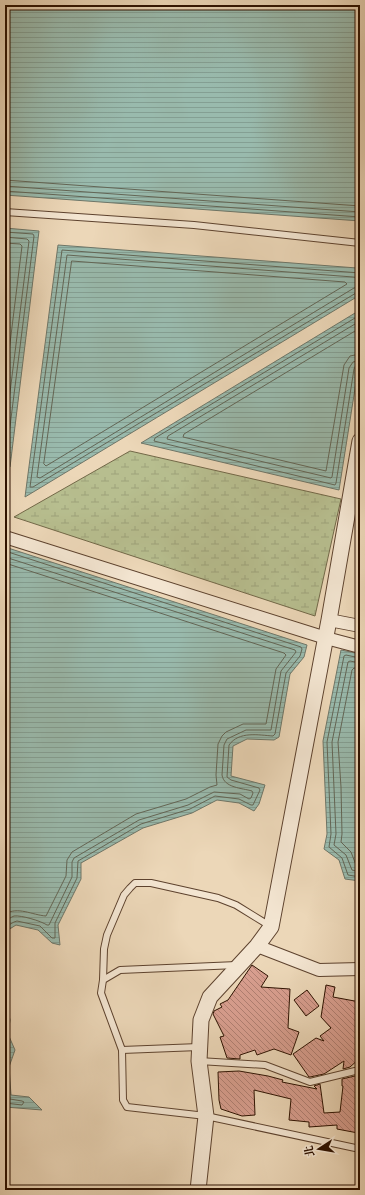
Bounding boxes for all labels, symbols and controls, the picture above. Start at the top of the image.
north arrow [299,1129,339,1169]
text: 北 [301,1144,319,1158]

